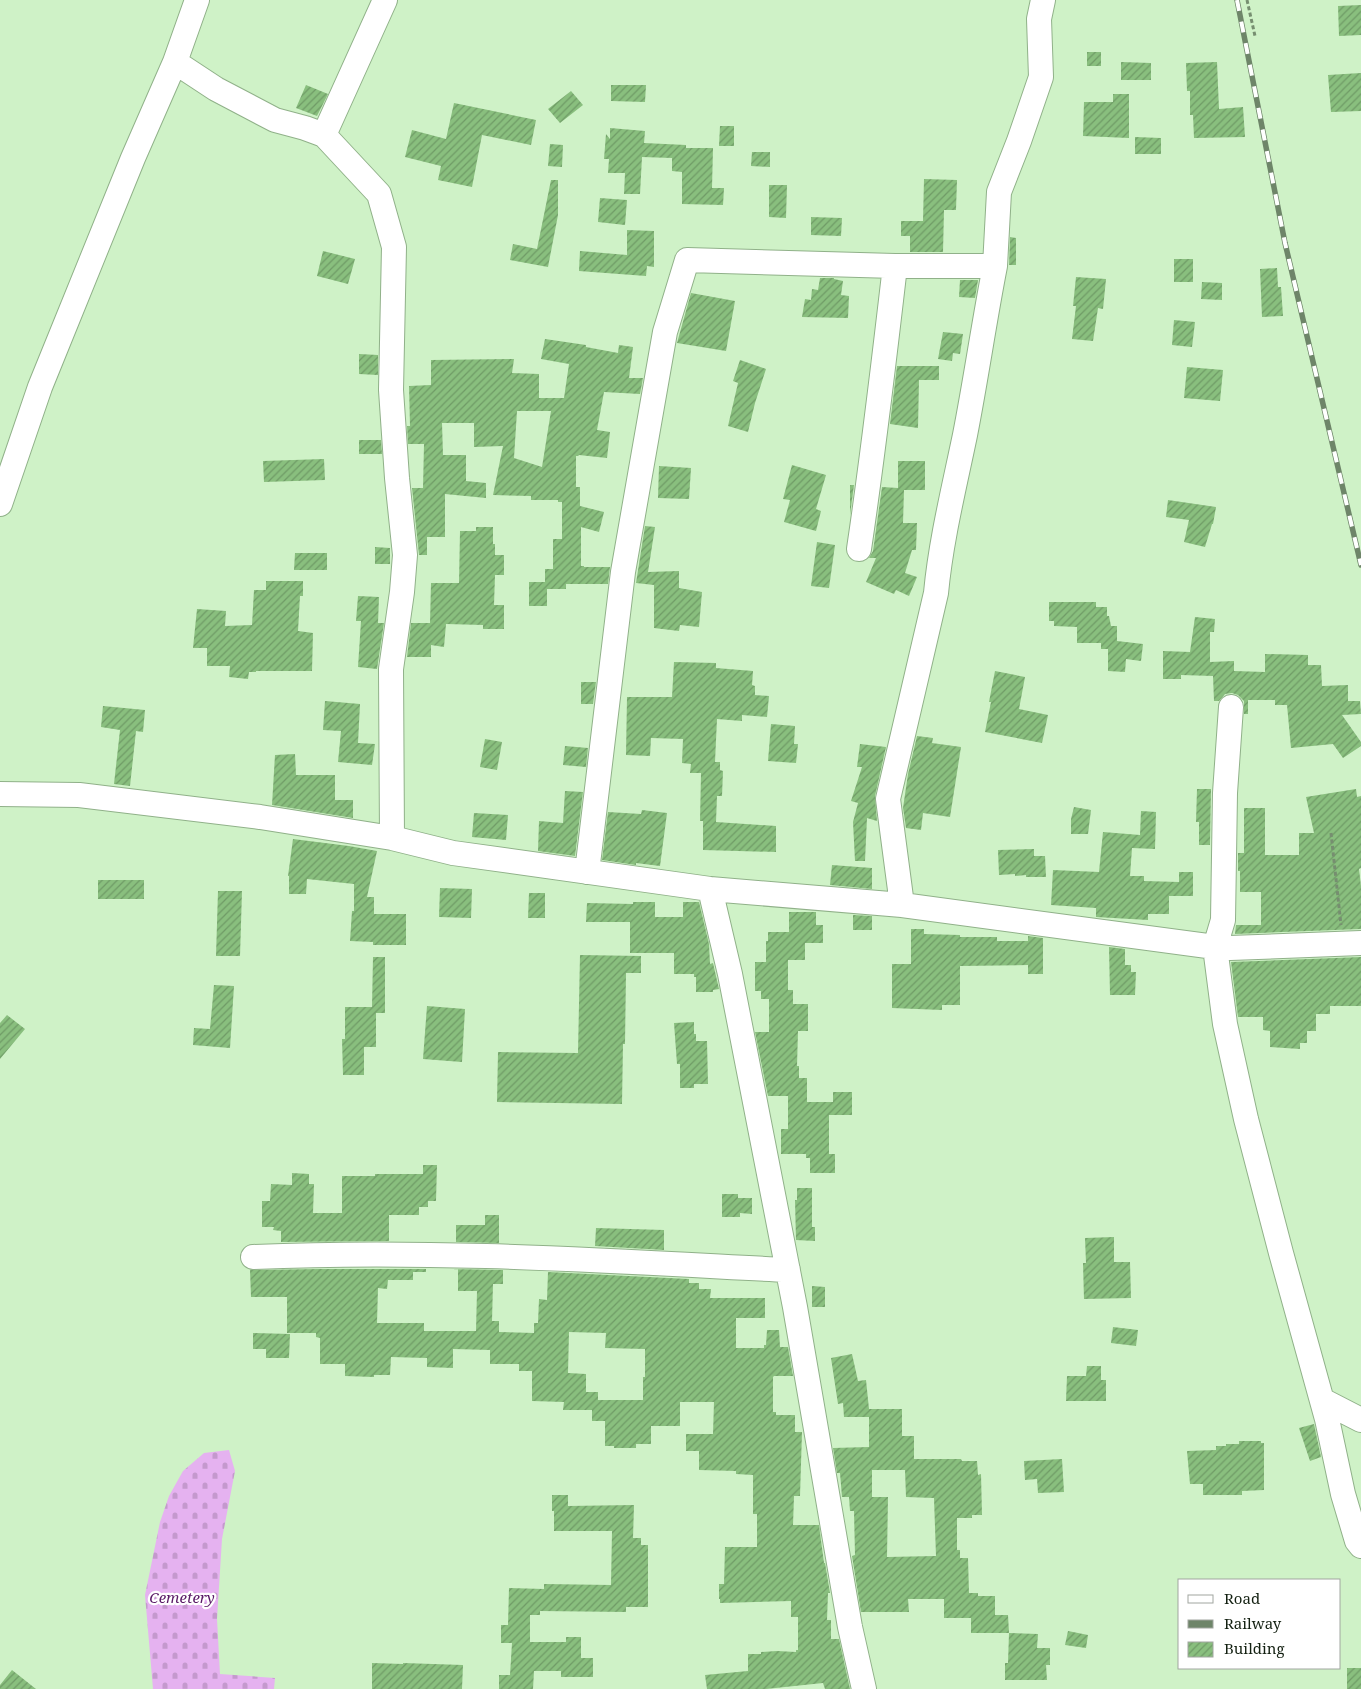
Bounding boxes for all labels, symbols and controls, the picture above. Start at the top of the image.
legend [1178,1579,1341,1669]
park label: Cemetery [149,1587,215,1607]
text: Road [1224,1588,1260,1608]
text: Railway [1224,1613,1282,1633]
text: Building [1224,1638,1285,1658]

